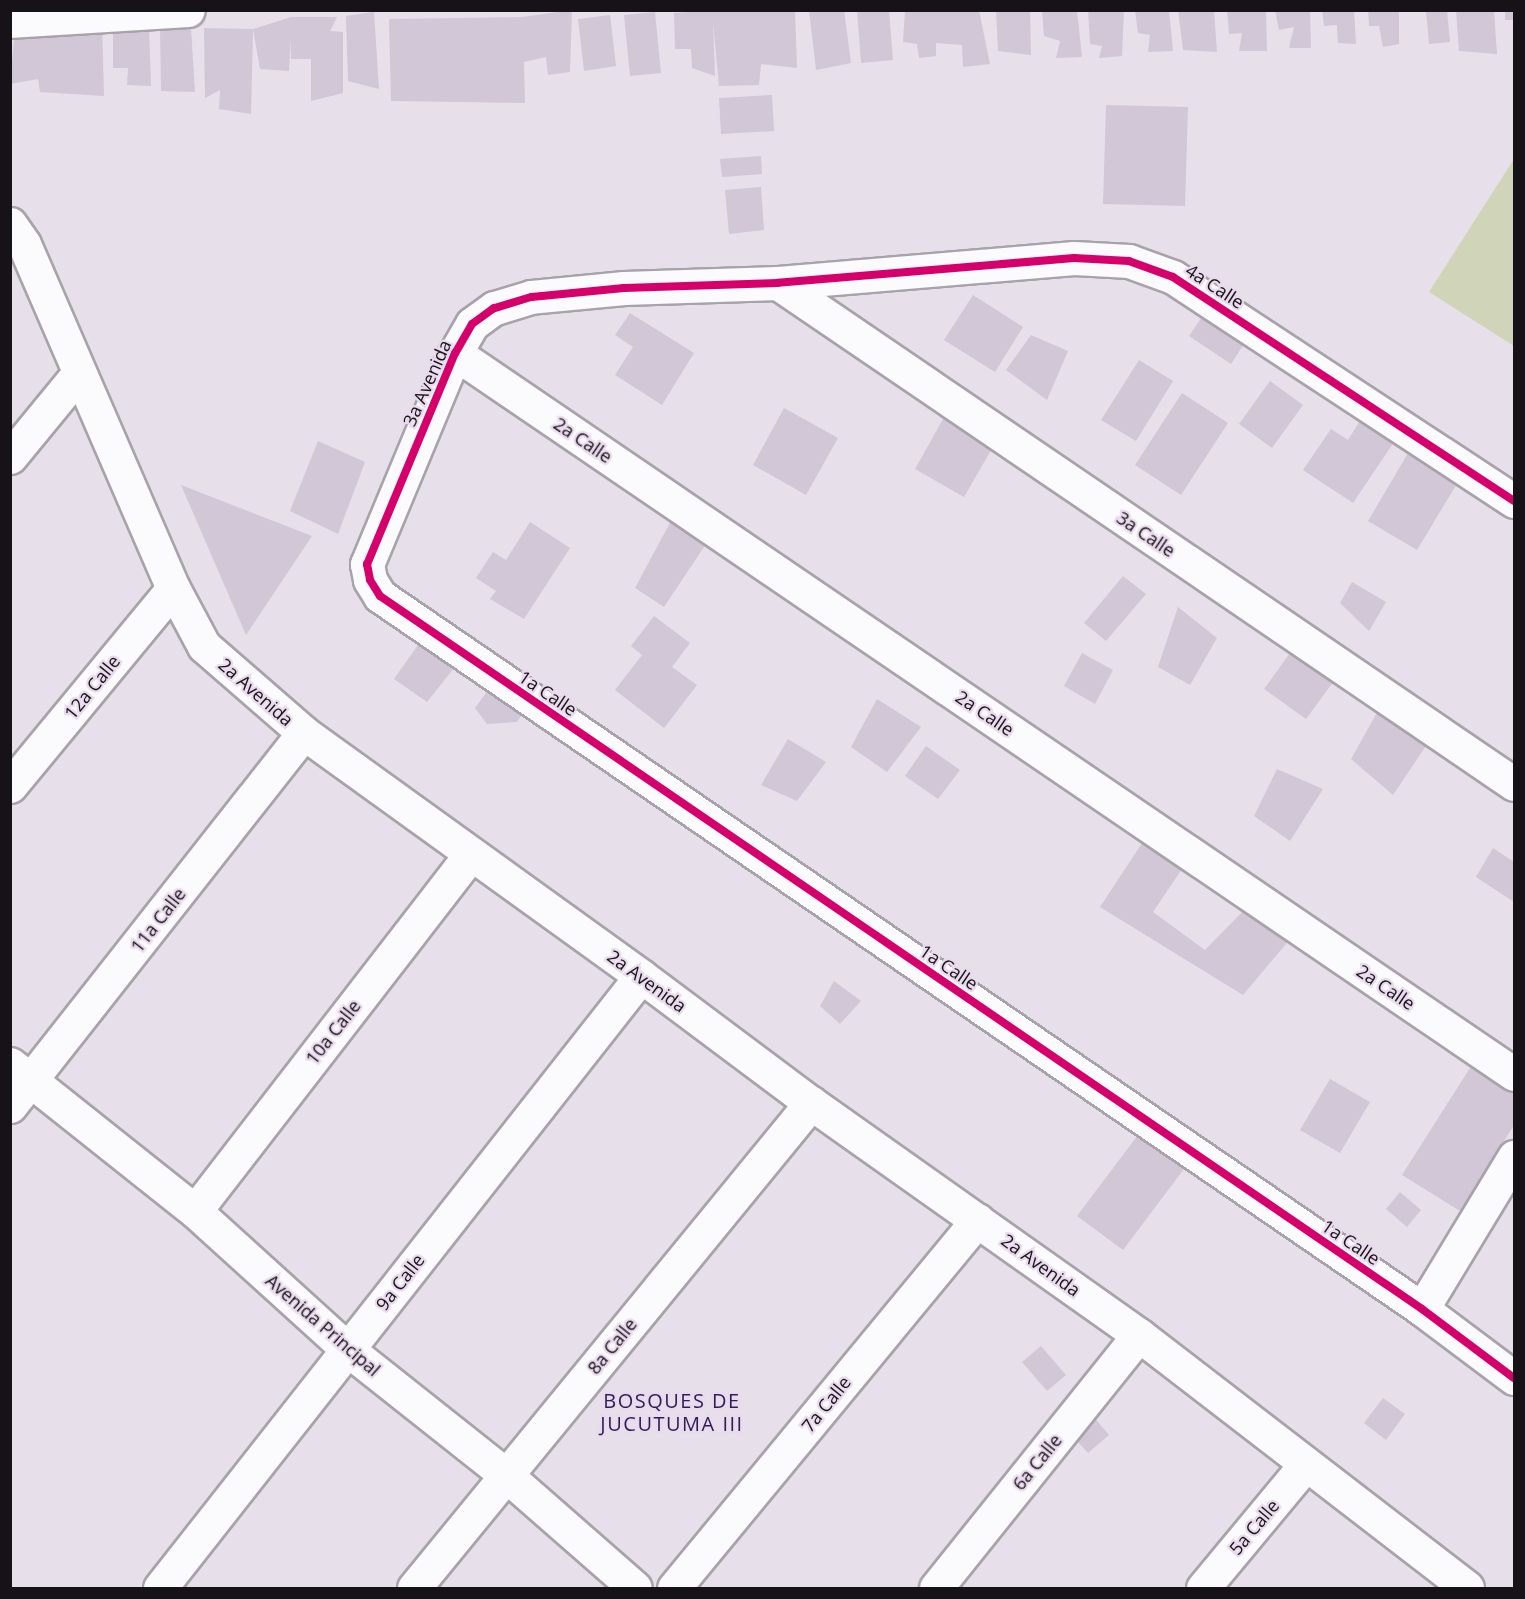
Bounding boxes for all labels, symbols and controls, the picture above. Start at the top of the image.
street label: 4a Calle [1182,259,1248,313]
street label: 3a Avenida [398,337,456,429]
street label: 2a Calle [550,413,616,467]
street label: 3a Calle [1113,507,1179,561]
street label: 12a Calle [60,651,124,723]
street label: 2a Avenida [214,654,298,730]
street label: 1a Calle [515,666,581,720]
street label: 2a Calle [952,686,1018,740]
street label: 11a Calle [126,883,190,957]
street label: 1a Calle [916,940,982,994]
street label: 2a Avenida [603,945,691,1017]
street label: 2a Calle [1353,960,1419,1014]
street label: 10a Calle [301,995,365,1069]
street label: 1a Calle [1318,1215,1384,1269]
street label: 2a Avenida [997,1229,1085,1301]
street label: 9a Calle [371,1250,429,1314]
street label: Avenida Principal [261,1270,385,1380]
street label: 8a Calle [583,1314,641,1378]
street label: 7a Calle [797,1372,855,1436]
district label: BOSQUES DE JUCUTUMA III [600,1388,744,1435]
street label: 6a Calle [1008,1430,1066,1494]
street label: 5a Calle [1225,1495,1283,1559]

